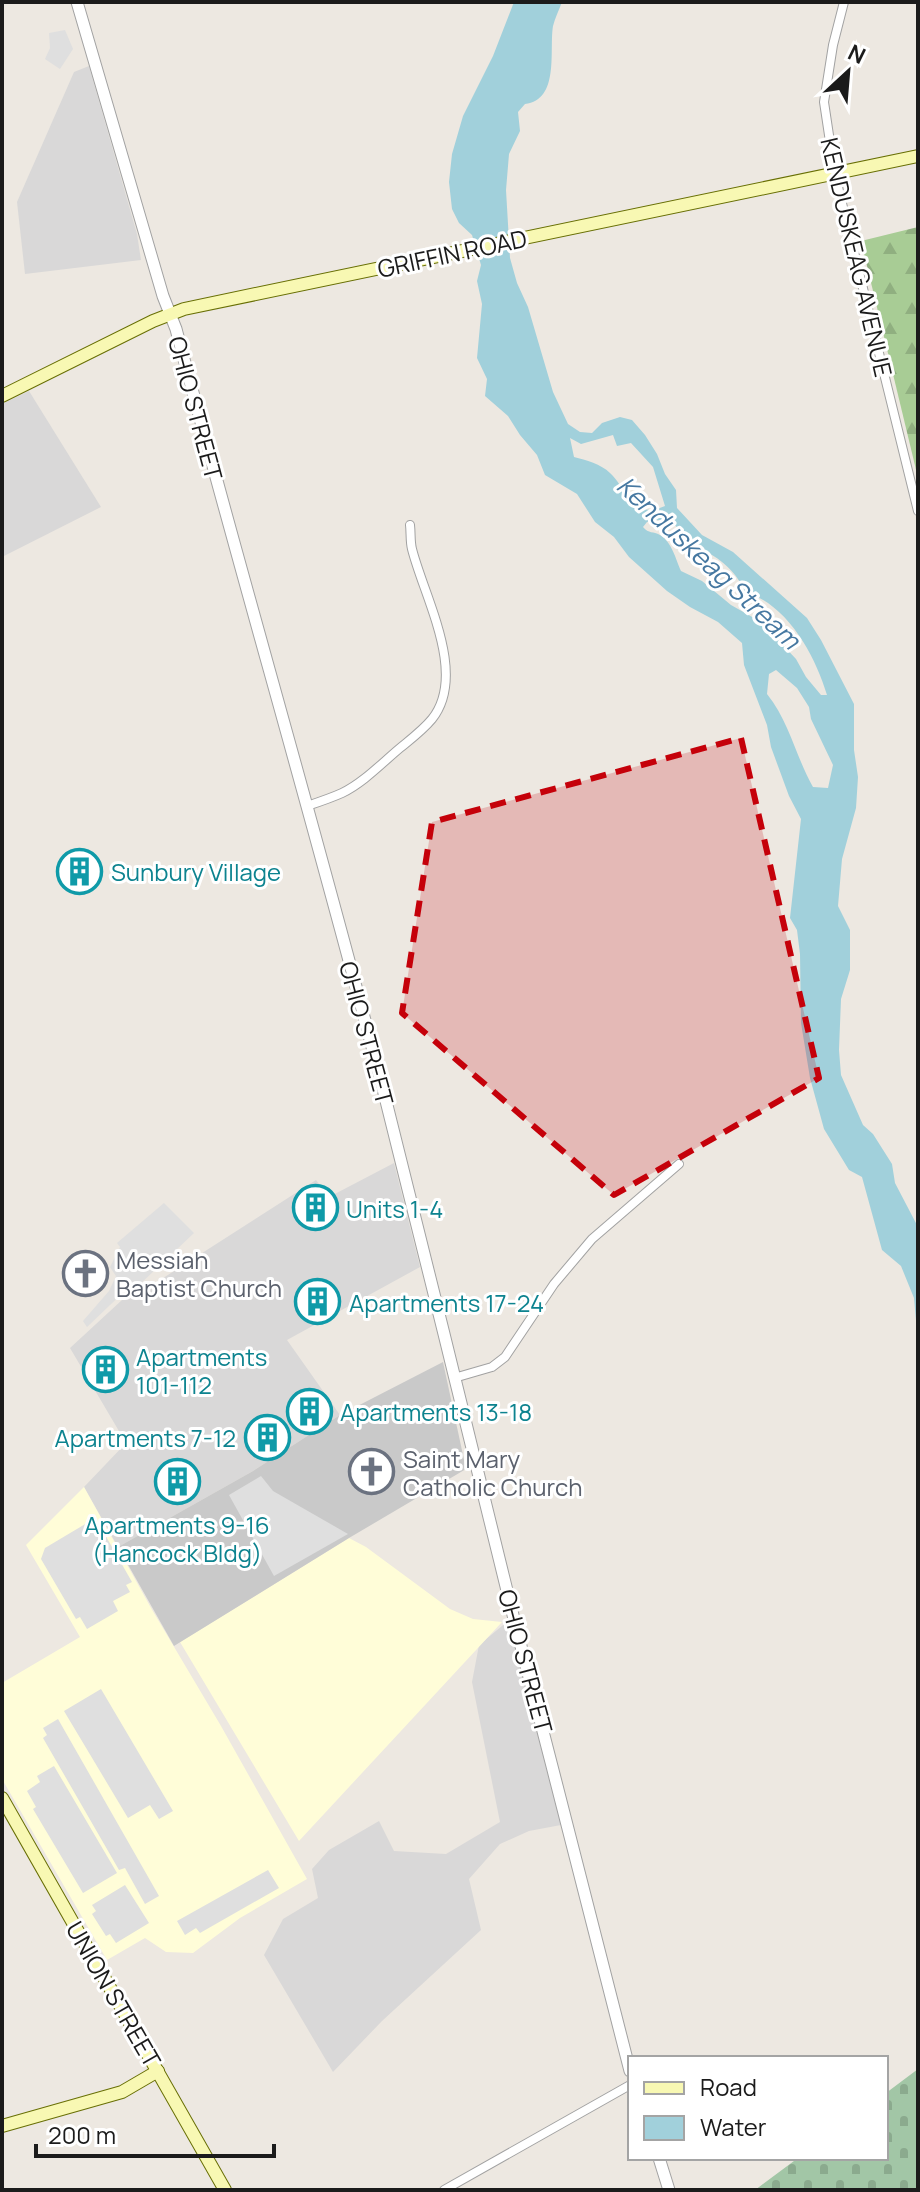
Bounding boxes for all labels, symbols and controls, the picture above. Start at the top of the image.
north arrow [808,32,888,112]
text: N [843,37,870,71]
street label: KENDUSKEAG AVENUE [813,134,901,380]
street label: GRIFFIN ROAD [374,221,530,285]
street label: OHIO STREET [161,333,231,484]
water label: Kenduskeag Stream [609,467,810,658]
building icon: Sunbury Village [56,847,104,895]
place label: Sunbury Village [111,855,281,888]
street label: OHIO STREET [332,958,402,1109]
building icon: Units 1-4 [291,1184,339,1232]
place label: Units 1-4 [346,1192,443,1225]
place label: Messiah Baptist Church [116,1243,282,1304]
church icon: Messiah Baptist Church [61,1249,109,1297]
building icon: Apartments 17-24 [294,1278,342,1326]
place label: Apartments 17-24 [349,1286,544,1319]
place label: Apartments 101-112 [136,1340,267,1401]
building icon: Apartments 101-112 [81,1346,129,1394]
building icon: Apartments 13-18 [285,1387,333,1435]
place label: Apartments 13-18 [340,1395,532,1428]
building icon: Apartments 7-12 [243,1413,291,1461]
place label: Apartments 7-12 [55,1421,236,1454]
place label: Saint Mary Catholic Church [403,1442,583,1503]
church icon: Saint Mary Catholic Church [348,1448,396,1496]
building icon: Apartments 9-16 (Hancock Bldg) [153,1458,201,1506]
place label: Apartments 9-16 (Hancock Bldg) [84,1508,270,1569]
street label: OHIO STREET [491,1586,561,1737]
street label: UNION STREET [59,1915,169,2074]
legend [628,2056,888,2160]
text: Road [700,2070,757,2103]
scale bar [36,2108,274,2158]
text: Water [700,2110,767,2143]
text: 200 m [48,2118,116,2151]

